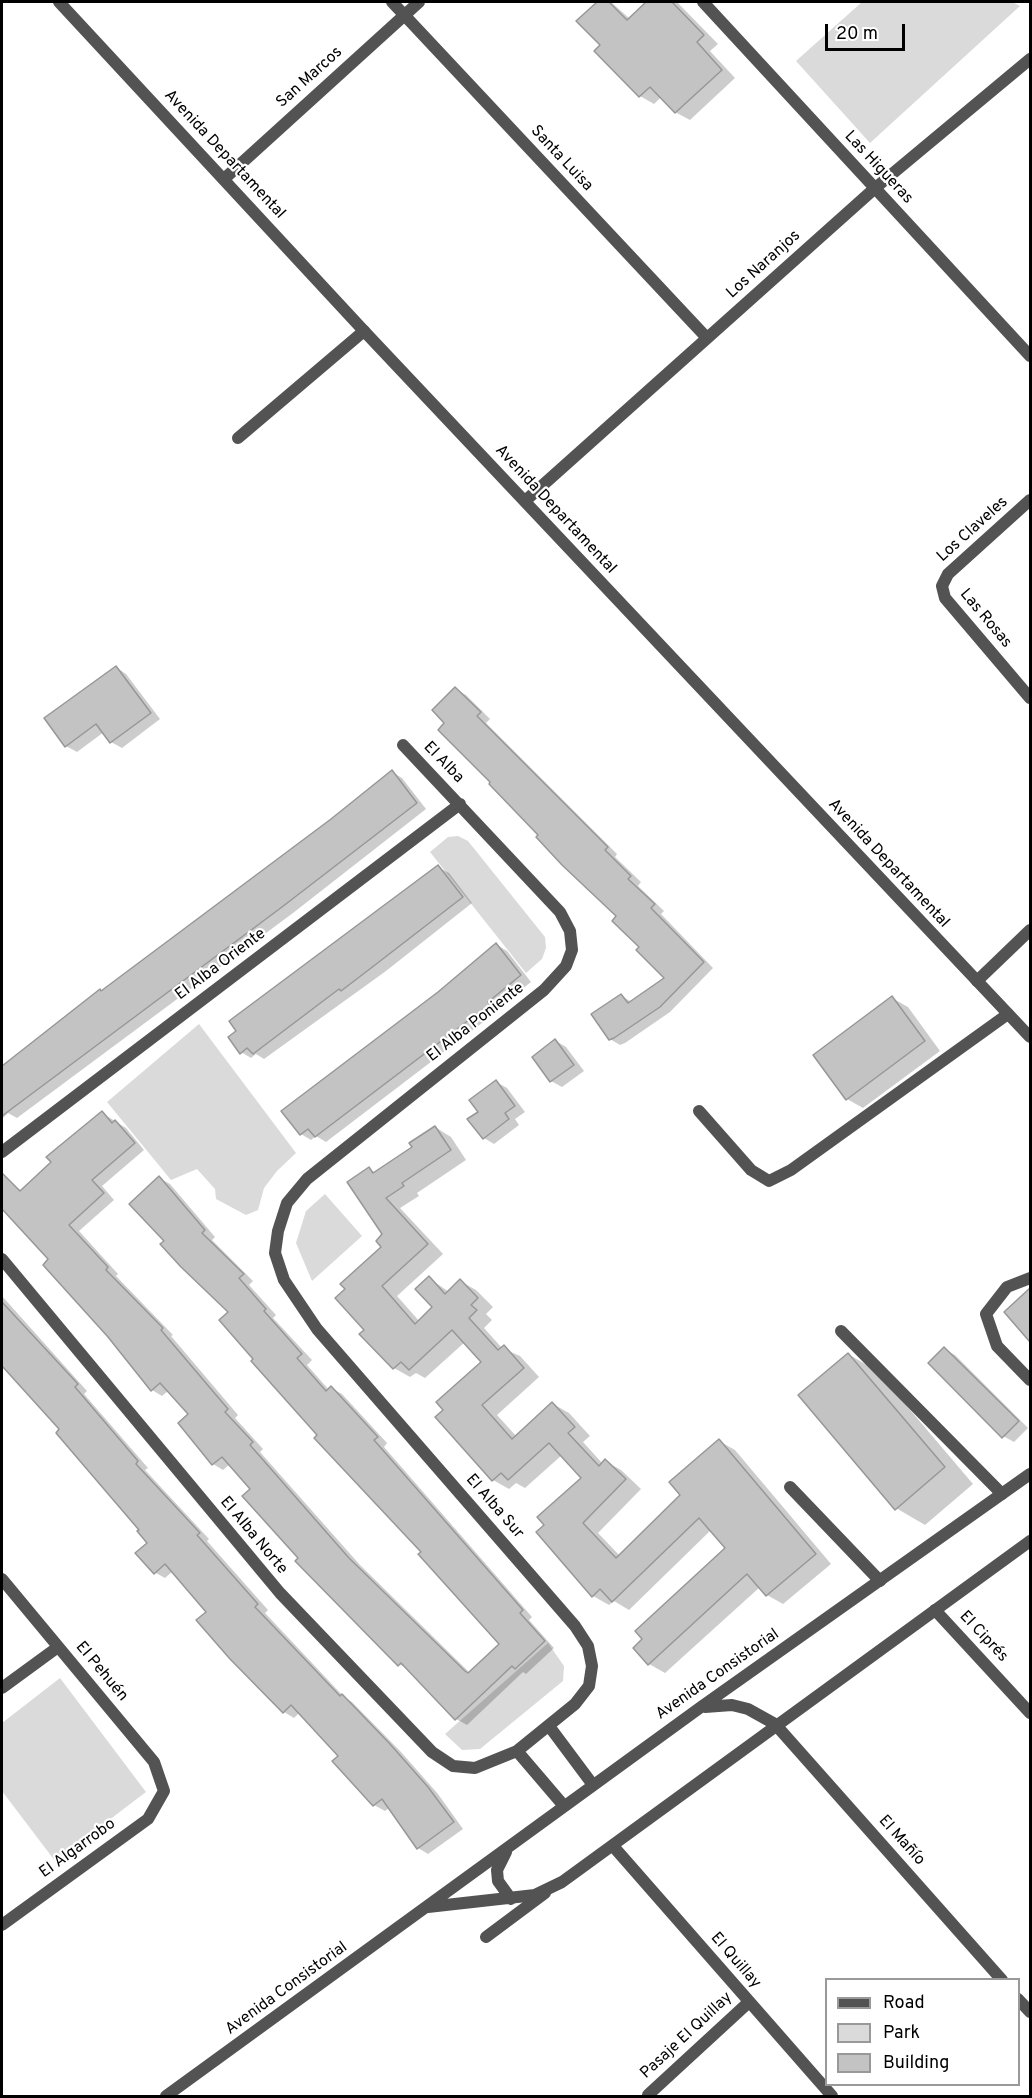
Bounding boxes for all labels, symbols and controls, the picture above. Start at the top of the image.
scale bar [828,12,908,50]
text: 20 m [836,23,878,46]
street label: San Marcos [273,43,347,113]
street label: Avenida Departamental [159,87,289,223]
street label: Santa Luisa [526,122,596,196]
street label: Las Higueras [839,128,917,208]
street label: Los Naranjos [723,227,805,303]
street label: Avenida Departamental [490,442,620,578]
street label: Los Claveles [934,493,1012,567]
street label: Las Rosas [955,586,1015,652]
street label: El Alba [419,738,467,788]
street label: Avenida Departamental [823,796,953,932]
street label: El Alba Oriente [172,925,270,1005]
street label: El Alba Poniente [424,979,528,1067]
street label: El Alba Sur [461,1471,527,1543]
street label: El Alba Norte [215,1493,291,1579]
street label: El Ciprés [955,1607,1011,1667]
street label: Avenida Consistorial [653,1625,783,1725]
street label: El Pehuén [71,1638,131,1706]
street label: El Mañío [874,1812,928,1870]
street label: El Algarrobo [36,1815,120,1883]
street label: El Quillay [706,1929,764,1993]
street label: Avenida Consistorial [222,1938,352,2040]
legend [825,1978,1020,2086]
street label: Pasaje El Quillay [637,1989,737,2083]
text: Road [883,1992,925,2015]
text: Park [883,2022,920,2045]
text: Building [883,2052,949,2075]

